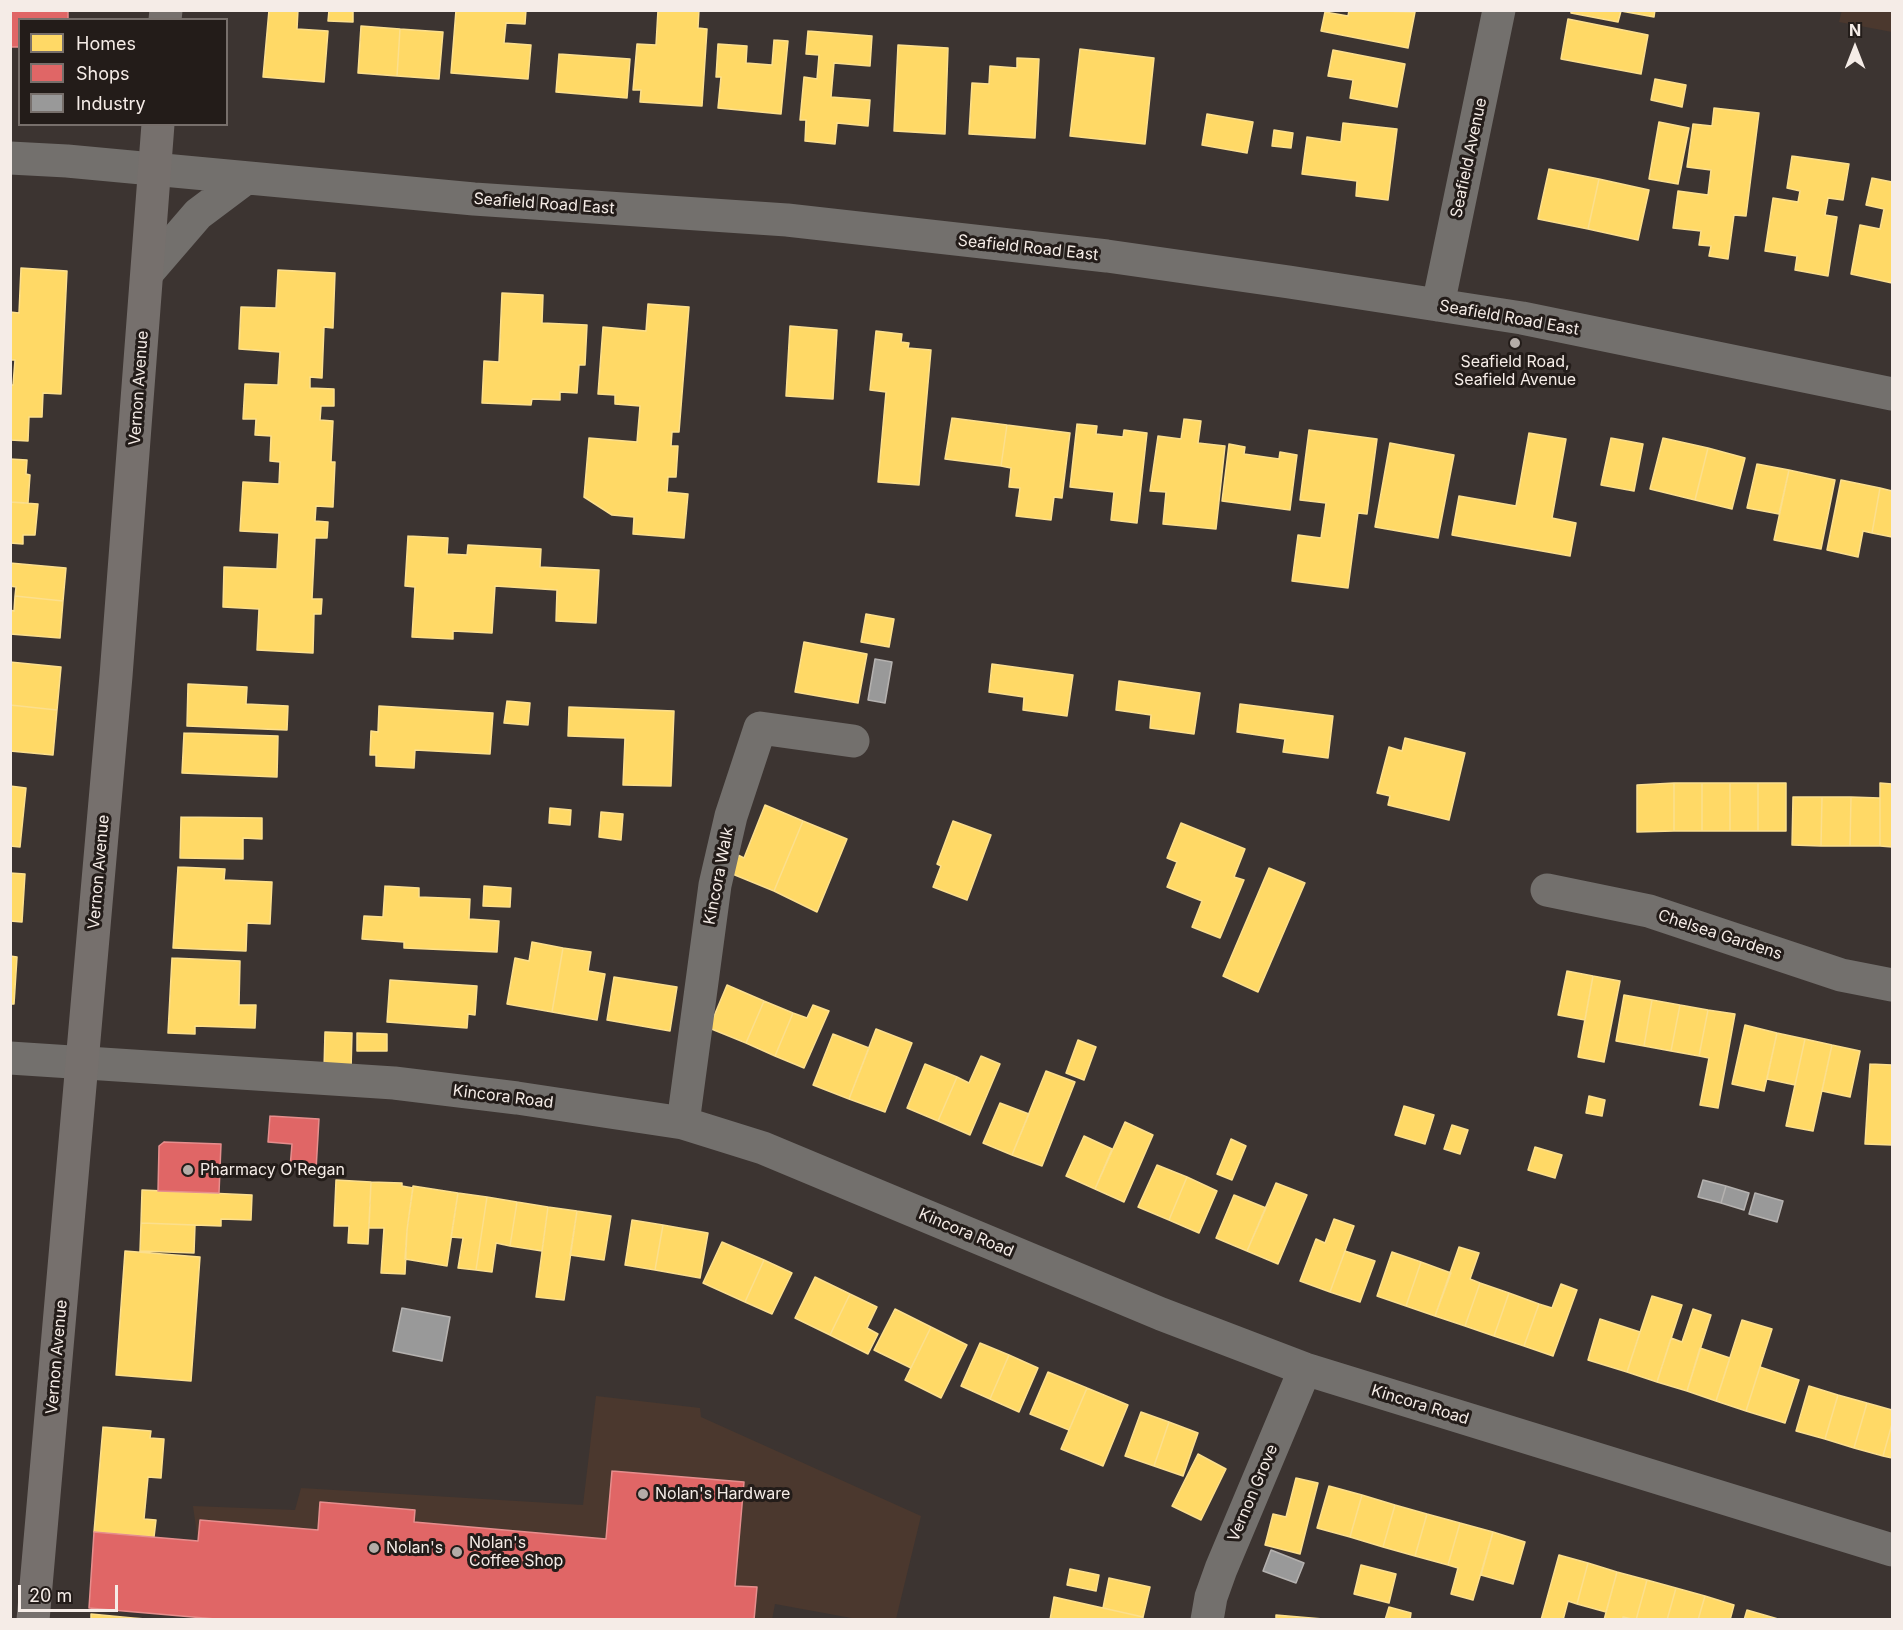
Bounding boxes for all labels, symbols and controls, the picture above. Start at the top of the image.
legend [18,18,228,126]
north arrow [1825,18,1885,78]
text: N [1849,20,1861,40]
text: Homes [76,33,136,54]
text: Shops [76,63,130,84]
text: Industry [76,93,146,114]
street label: Seafield Avenue [1447,96,1491,220]
street label: Seafield Road East [473,189,615,219]
street label: Seafield Road East [957,231,1099,265]
street label: Seafield Road East [1438,296,1580,340]
street label: Vernon Avenue [125,330,153,446]
marker: Seafield Road, Seafield Avenue [1508,336,1522,350]
place label: Seafield Road, Seafield Avenue [1454,352,1576,390]
street label: Vernon Avenue [84,814,114,930]
street label: Kincora Walk [700,825,738,927]
street label: Chelsea Gardens [1655,906,1785,964]
street label: Kincora Road [452,1081,554,1113]
place label: Pharmacy O'Regan [200,1160,345,1180]
marker: Pharmacy O'Regan [181,1163,195,1177]
street label: Kincora Road [916,1204,1016,1262]
street label: Vernon Avenue [42,1299,72,1415]
street label: Kincora Road [1369,1381,1471,1429]
street label: Vernon Grove [1224,1441,1282,1545]
place label: Nolan's Hardware [655,1484,790,1504]
marker: Nolan's Hardware [636,1487,650,1501]
place label: Nolan's Coffee Shop [469,1533,563,1571]
place label: Nolan's [386,1538,443,1558]
marker: Nolan's [367,1541,381,1555]
marker: Nolan's Coffee Shop [450,1545,464,1559]
scale bar [21,1573,122,1611]
text: 20 m [29,1585,72,1606]

